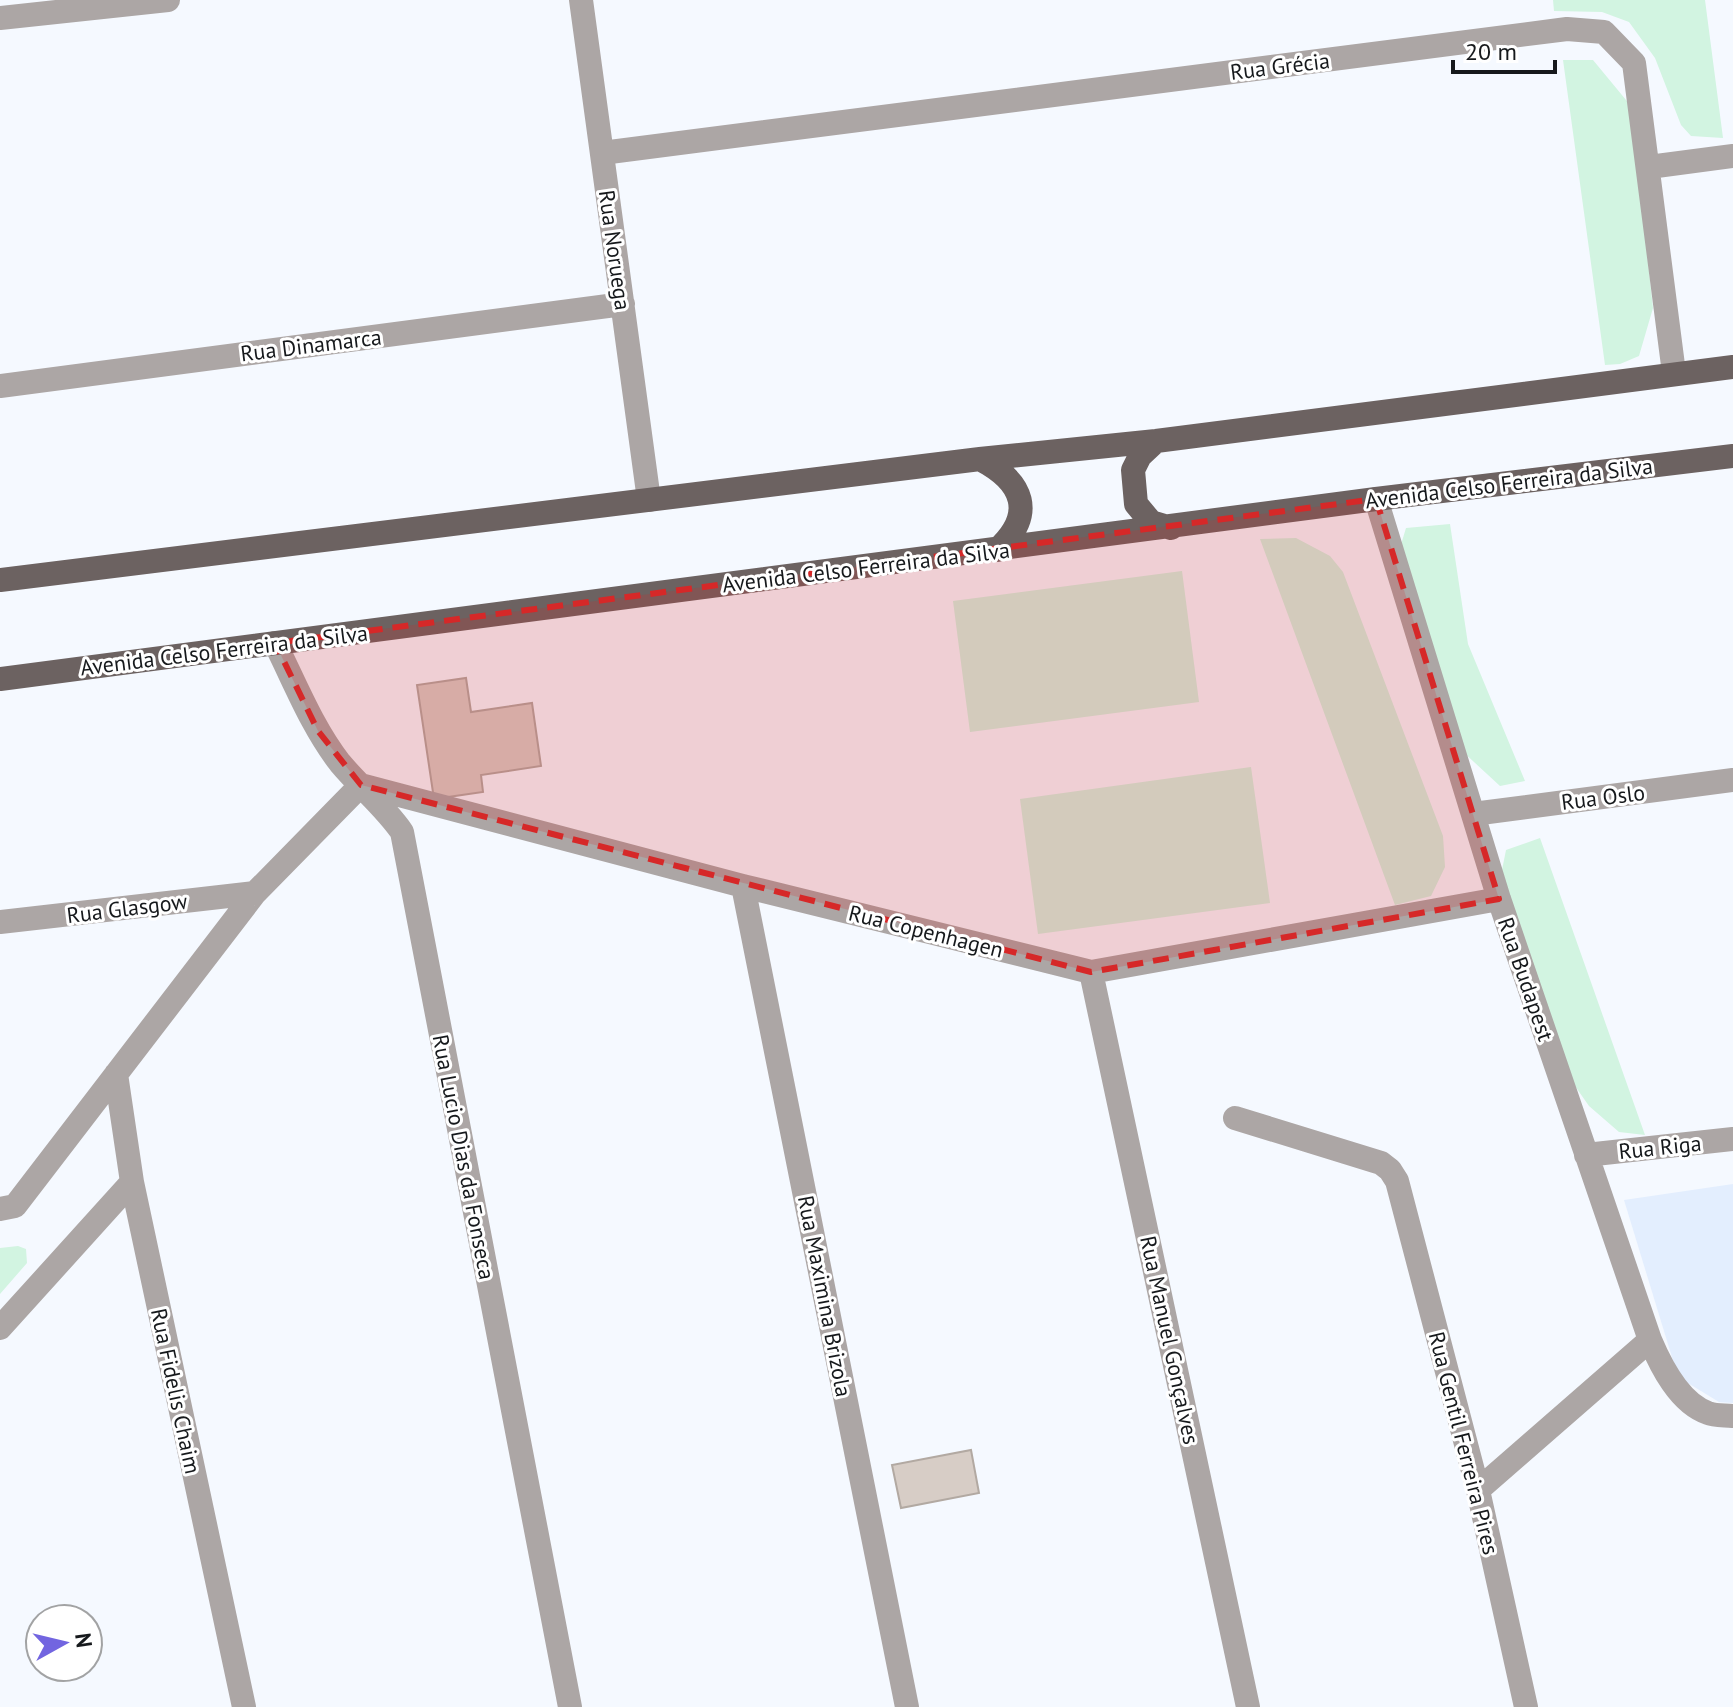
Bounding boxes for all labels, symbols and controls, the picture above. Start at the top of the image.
scale bar [1453,24,1555,74]
text: 20 m [1465,36,1517,67]
street label: Rua Grécia [1229,46,1331,86]
street label: Rua Noruega [593,188,637,312]
street label: Rua Dinamarca [239,322,383,368]
street label: Avenida Celso Ferreira da Silva [1364,451,1654,515]
street label: Avenida Celso Ferreira da Silva [721,535,1011,599]
street label: Avenida Celso Ferreira da Silva [79,618,369,682]
street label: Rua Oslo [1560,778,1646,816]
street label: Rua Glasgow [65,887,189,929]
street label: Rua Copenhagen [846,898,1006,964]
street label: Rua Budapest [1492,914,1560,1045]
street label: Rua Lucio Dias da Fonseca [427,1032,501,1282]
street label: Rua Riga [1617,1129,1703,1165]
street label: Rua Maximina Brizola [792,1193,858,1399]
street label: Rua Manuel Gonçalves [1134,1233,1206,1447]
street label: Rua Fidelis Chaim [145,1306,207,1476]
street label: Rua Gentil Ferreira Pires [1423,1329,1505,1557]
north arrow [24,1603,104,1683]
text: N [69,1631,99,1649]

